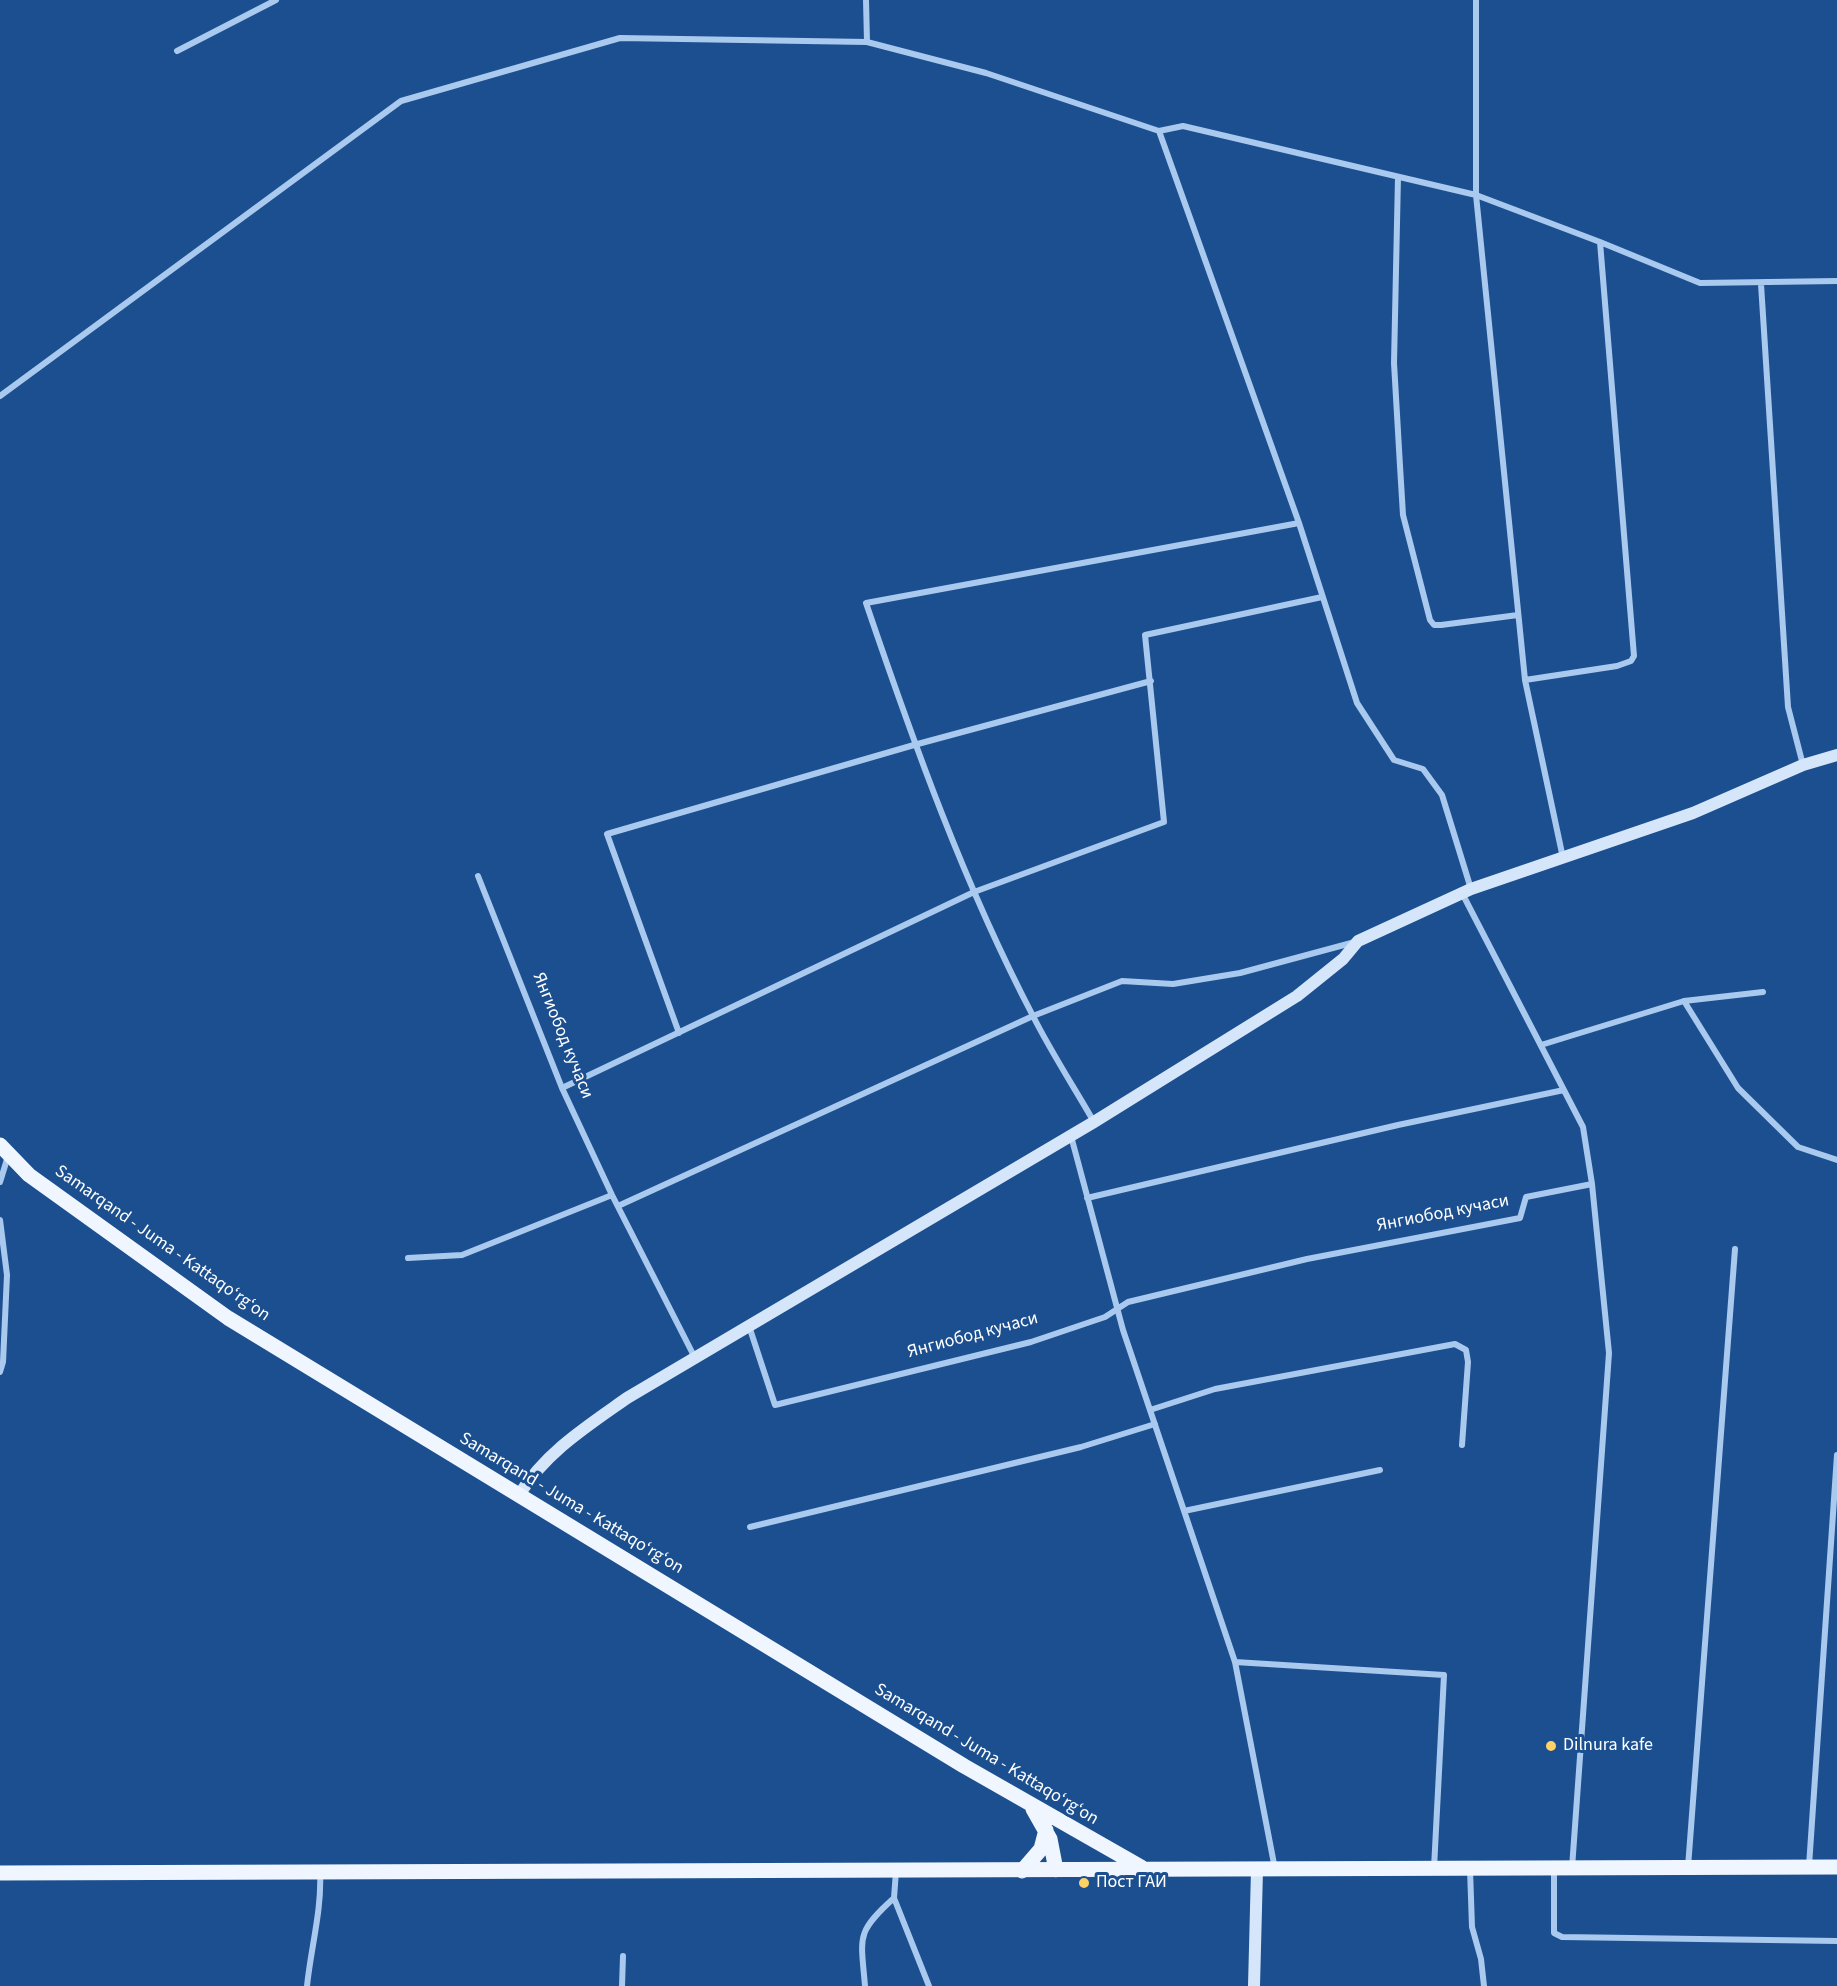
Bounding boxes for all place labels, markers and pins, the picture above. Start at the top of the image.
place label: Dilnura kafe [1563,1735,1653,1757]
marker: Dilnura kafe [1544,1739,1558,1753]
place label: Пост ГАИ [1096,1872,1167,1894]
marker: Пост ГАИ [1077,1876,1091,1890]

